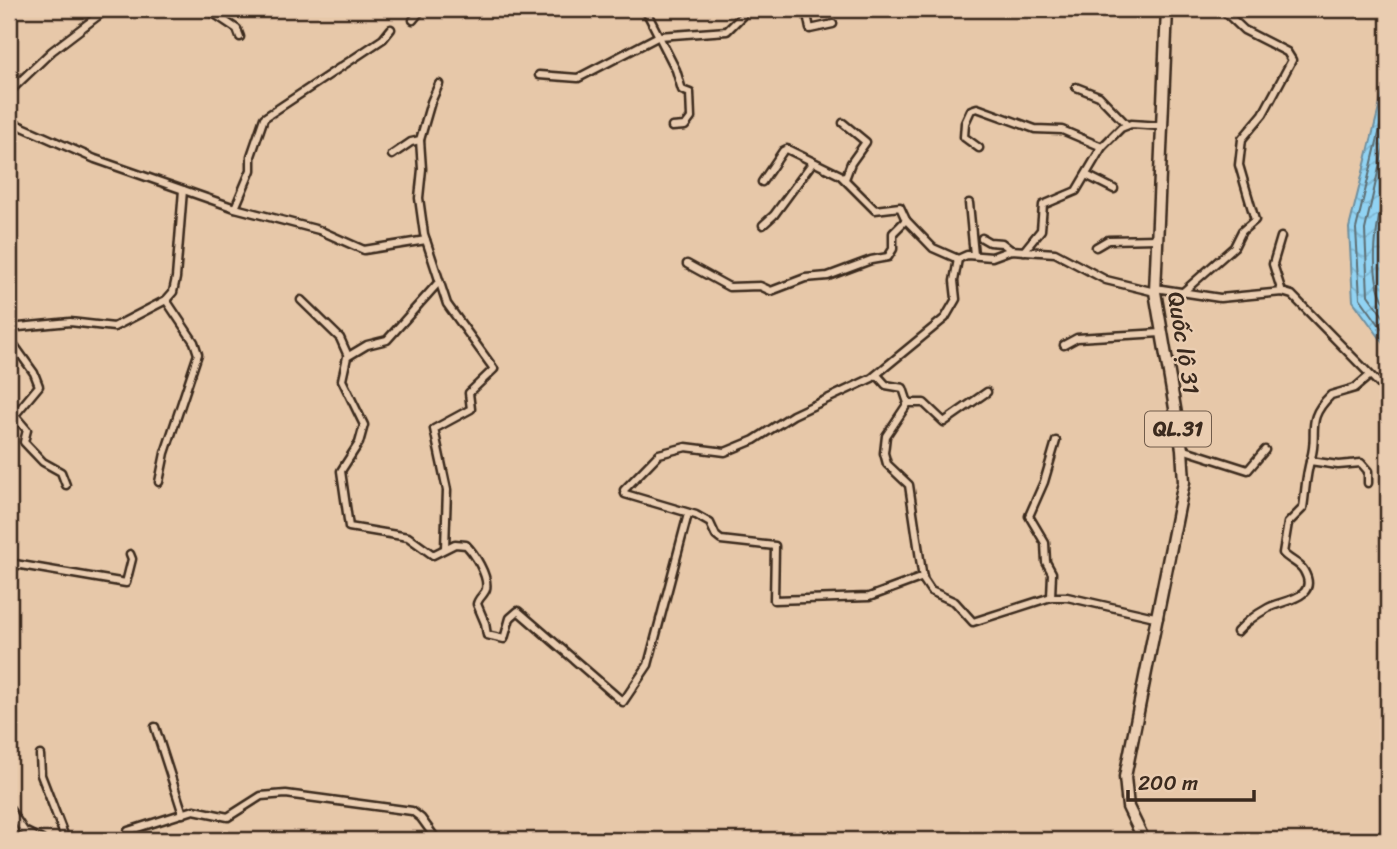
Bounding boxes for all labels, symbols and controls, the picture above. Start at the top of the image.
street label: Quốc lộ 31 [1155,289,1212,397]
road number: QL.31 [1145,412,1211,446]
scale bar [1128,758,1254,802]
text: 200 m [1138,764,1198,802]

